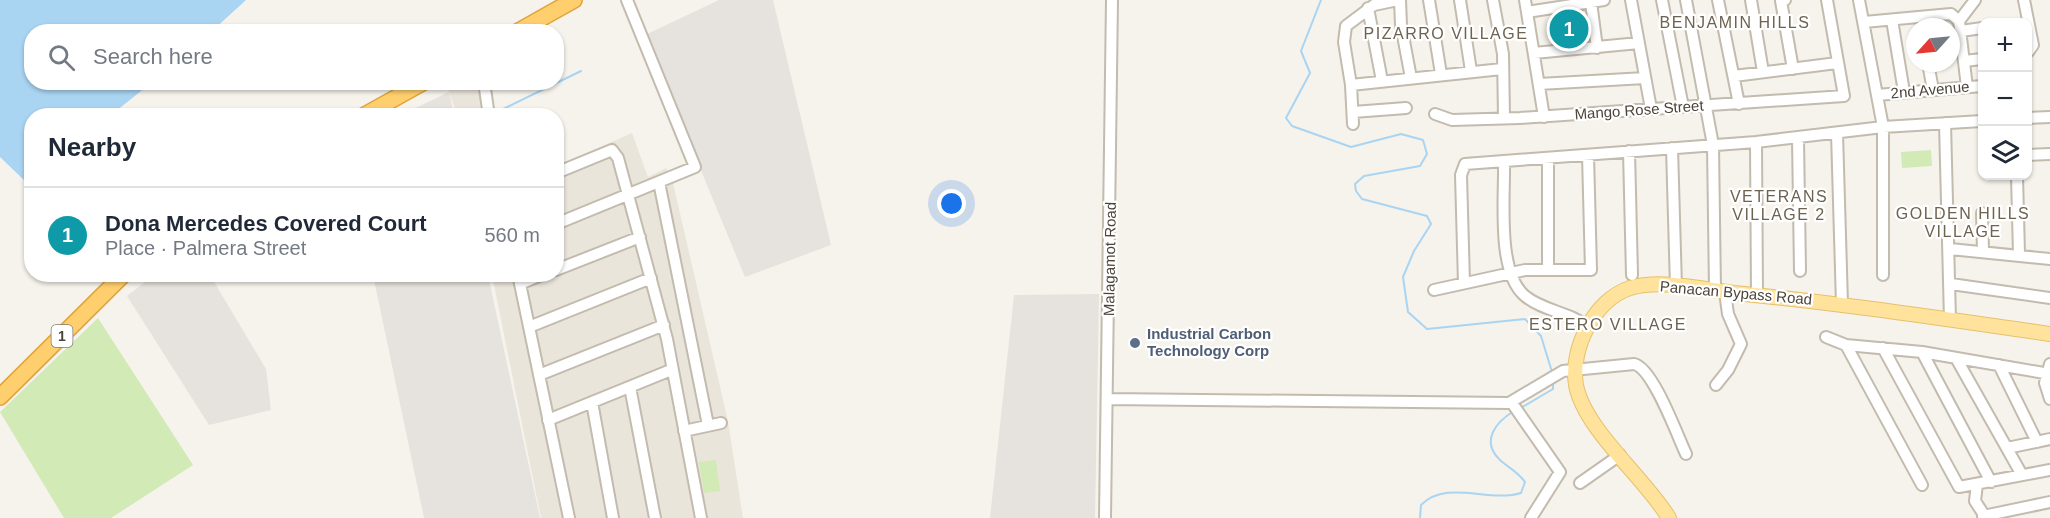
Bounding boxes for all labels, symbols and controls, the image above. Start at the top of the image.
pin: 1 [1550,6,1588,51]
district label: BENJAMIN HILLS [1660,14,1810,31]
north arrow [1906,18,1960,72]
map controls [1978,18,2032,180]
button: + [1978,18,2032,72]
search box [24,24,564,90]
district label: PIZARRO VILLAGE [1364,25,1528,42]
icon: search [45,41,78,74]
text: Search here [93,44,213,69]
button: − [1978,72,2032,126]
street label: 2nd Avenue [1890,78,1970,101]
street label: Mango Rose Street [1574,96,1705,122]
button: layers [1978,126,2032,180]
text: Nearby [48,132,136,162]
district label: VETERANS VILLAGE 2 [1730,188,1828,223]
your location [937,189,966,218]
street label: Malagamot Road [1100,202,1119,316]
district label: GOLDEN HILLS VILLAGE [1896,205,2030,240]
text: Dona Mercedes Covered Court [105,211,427,236]
text: 1 [62,224,73,246]
text: 560 m [484,224,540,246]
text: Place · Palmera Street [105,237,306,259]
street label: Panacan Bypass Road [1659,277,1813,308]
district label: ESTERO VILLAGE [1529,316,1687,333]
road number: 1 [52,325,72,347]
place label: Industrial Carbon Technology Corp [1147,325,1271,359]
marker: Industrial Carbon Technology Corp [1128,336,1142,350]

